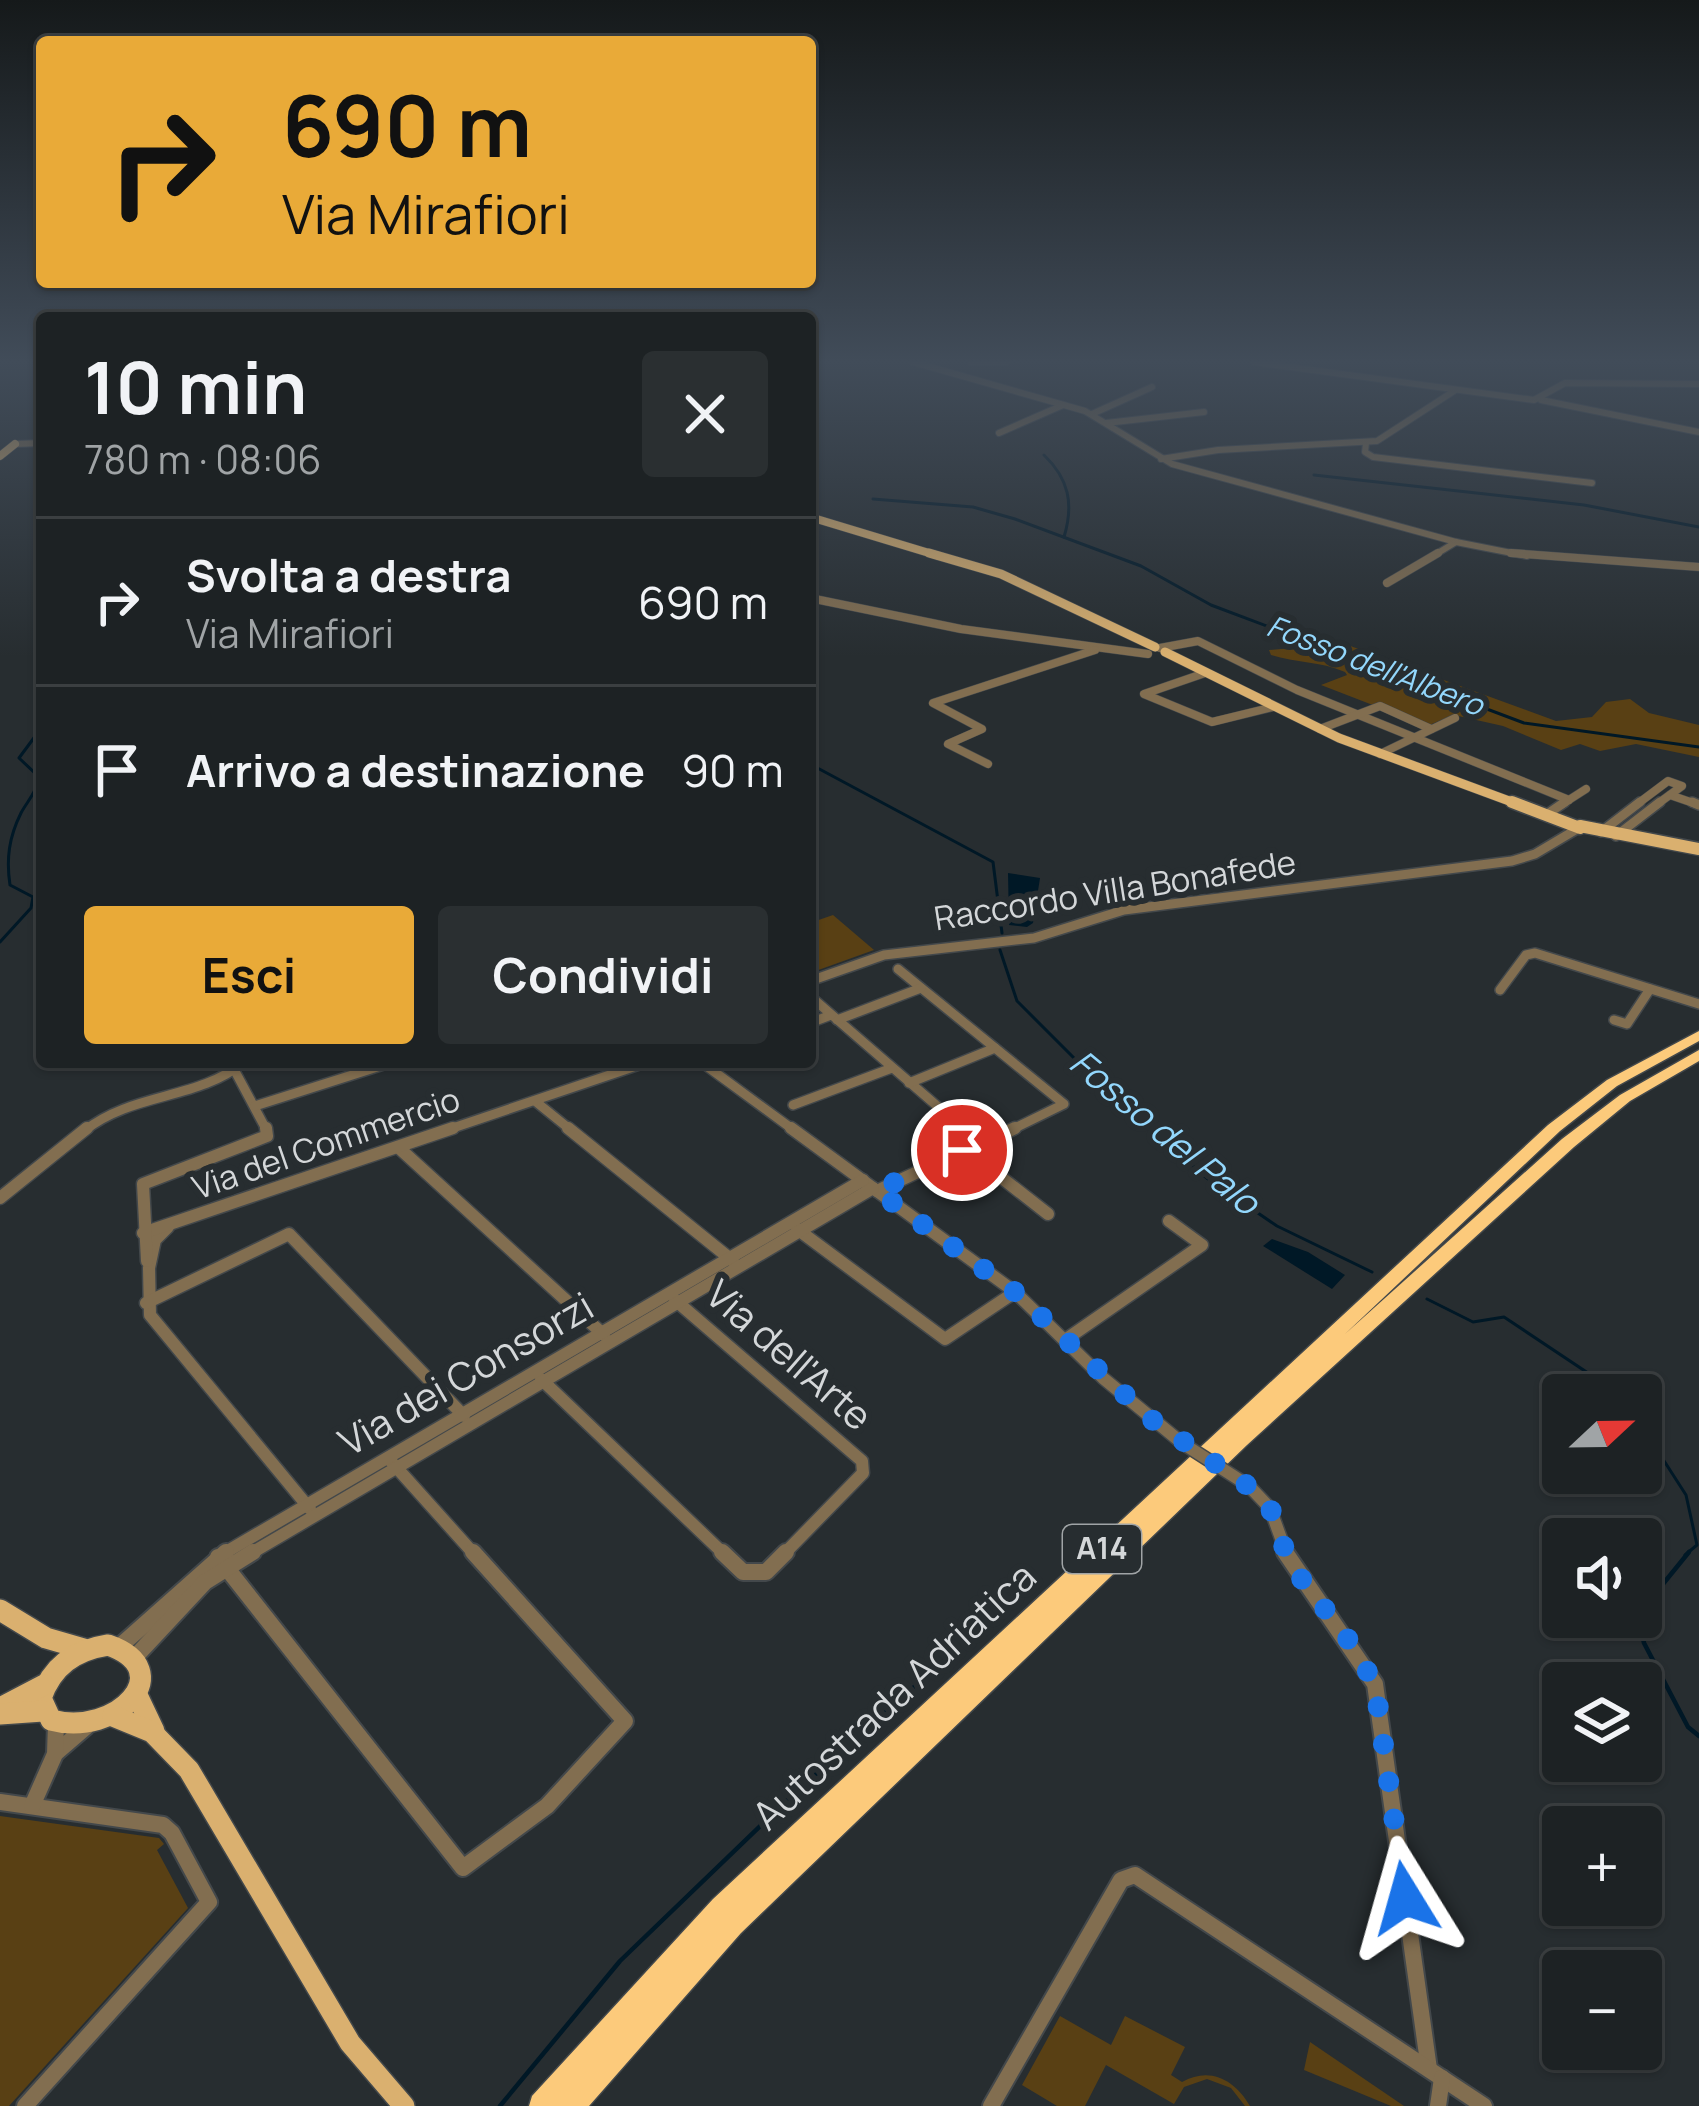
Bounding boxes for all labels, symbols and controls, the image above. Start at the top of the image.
text: 690 m [282,67,532,182]
icon: right [84,84,240,240]
text: Via Mirafiori [282,176,570,250]
text: 10 min [84,337,307,436]
button: close [642,351,768,477]
text: 780 m · 08:06 [84,432,321,486]
text: Svolta a destra [186,544,511,606]
icon: right [84,569,150,635]
text: 690 m [638,571,768,633]
water label: Fosso dell'Albero [1262,605,1492,725]
text: Via Mirafiori [186,606,394,660]
icon: arrive [84,737,150,803]
text: Arrivo a destinazione [186,739,645,801]
text: 90 m [681,739,784,801]
street label: Raccordo Villa Bonafede [931,839,1299,940]
button: Esci [84,906,414,1044]
button: Condividi [438,906,768,1044]
water label: Fosso del Palo [1060,1038,1273,1227]
street label: Via del Commercio [186,1076,465,1209]
pin [911,1099,1013,1201]
icon: arrive [929,1117,995,1183]
street label: Via dell'Arte [695,1267,884,1442]
street label: Via dei Consorzi [328,1278,603,1468]
north arrow [1542,1374,1662,1494]
map controls [1542,1374,1662,2070]
button: sound [1542,1518,1662,1638]
road number: A14 [1063,1525,1141,1573]
street label: Autostrada Adriatica [740,1549,1047,1841]
button: layers [1542,1662,1662,1782]
button: + [1542,1806,1662,1926]
position arrow [1342,1835,1468,1961]
button: − [1542,1950,1662,2070]

